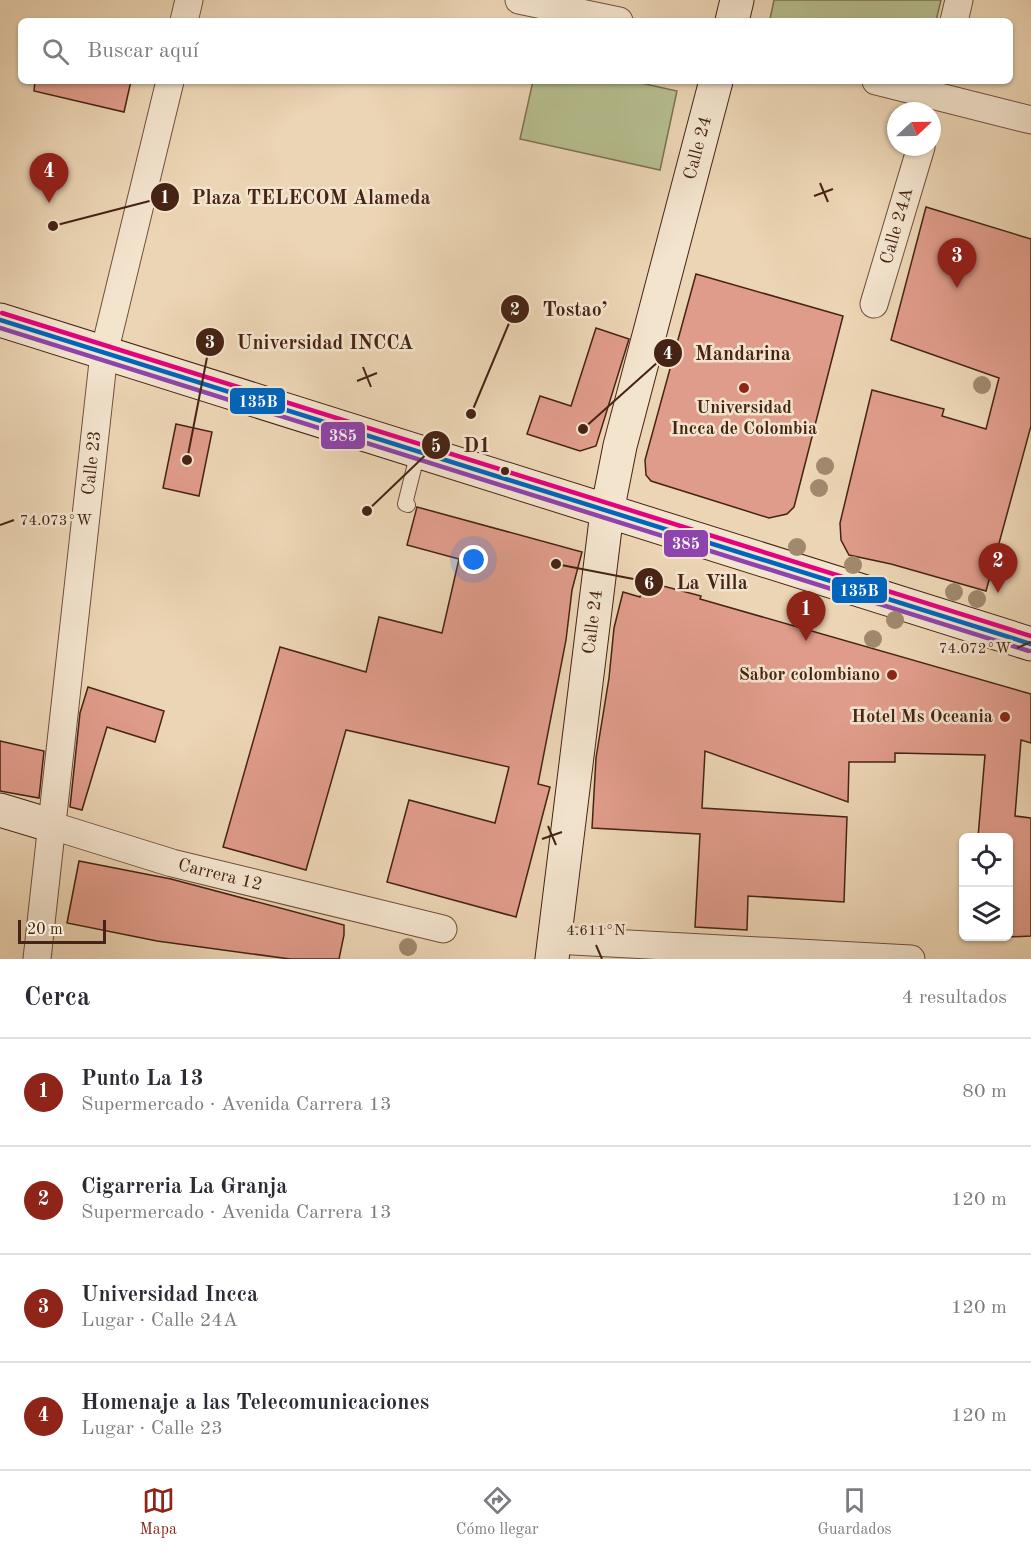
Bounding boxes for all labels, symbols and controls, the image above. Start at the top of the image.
search box [18,18,1013,84]
icon: search [39,35,72,68]
text: Buscar aquí [87,40,199,62]
north arrow [887,102,941,156]
street label: Calle 24 [681,114,715,182]
pin: 4 [29,154,68,203]
callout: Plaza TELECOM Alameda [150,178,443,216]
street label: Calle 24A [878,185,917,266]
text: 1 [160,189,170,207]
text: Plaza TELECOM Alameda [191,189,431,209]
pin: 3 [938,238,976,288]
callout: Tostao’ [500,290,619,328]
text: 2 [510,301,520,319]
text: Tostao’ [543,301,607,321]
callout: Universidad INCCA [195,323,426,361]
text: 3 [205,334,215,352]
text: Universidad INCCA [237,334,413,354]
callout: Mandarina [653,334,803,372]
text: 4 [663,345,673,363]
text: Mandarina [695,345,791,365]
marker: Universidad Incca de Colombia [737,381,751,395]
line badge: 135B [229,387,286,415]
text: 135B [238,395,278,411]
place label: Universidad Incca de Colombia [671,399,817,438]
line badge: 385 [320,421,366,450]
callout: D1 [421,426,503,464]
text: 385 [329,429,357,445]
street label: Calle 23 [80,430,104,496]
text: D1 [463,437,491,457]
text: 5 [431,438,441,456]
unlabelled marker [499,465,511,477]
text: 74.073°W [20,514,92,529]
line badge: 385 [663,529,709,558]
text: 385 [672,537,700,553]
pin: 2 [978,544,1018,593]
your location [459,545,488,574]
callout: La Villa [634,563,759,601]
text: La Villa [676,574,748,594]
text: 6 [644,575,654,593]
line badge: 135B [831,576,888,604]
text: 135B [839,584,879,600]
street label: Calle 24 [580,589,606,655]
pin: 1 [786,592,826,641]
text: 74.072°W [939,642,1011,657]
place label: Sabor colombiano [739,666,880,684]
marker: Sabor colombiano [885,668,899,682]
place label: Hotel Ms Oceania [851,708,993,726]
marker: Hotel Ms Oceania [998,710,1012,724]
map controls [959,833,1013,941]
button: locate [959,833,1013,887]
street label: Carrera 12 [176,856,264,894]
button: layers [959,887,1013,941]
scale bar [18,917,106,944]
text: 20 m [27,922,63,938]
text: 4.611°N [566,924,626,939]
text: Cerca [24,985,90,1011]
text: 4 resultados [902,988,1007,1008]
text: Punto La 13 [81,1068,204,1090]
text: 1 [38,1082,49,1102]
text: 80 m [962,1082,1007,1102]
text: Supermercado · Avenida Carrera 13 [81,1095,392,1115]
text: Cigarreria La Granja [81,1176,287,1198]
text: 2 [38,1190,49,1210]
text: 120 m [951,1190,1007,1210]
text: Supermercado · Avenida Carrera 13 [81,1203,392,1223]
text: Universidad Incca [81,1284,258,1306]
text: 3 [38,1298,49,1318]
text: 120 m [951,1298,1007,1318]
text: Lugar · Calle 24A [81,1311,238,1331]
text: Homenaje a las Telecomunicaciones [81,1392,429,1414]
text: 4 [38,1406,49,1426]
text: 120 m [951,1406,1007,1426]
text: Lugar · Calle 23 [81,1419,223,1439]
tab: Mapa [139,1484,177,1540]
tab: Cómo llegar [456,1484,539,1540]
tab: Guardados [818,1484,892,1540]

